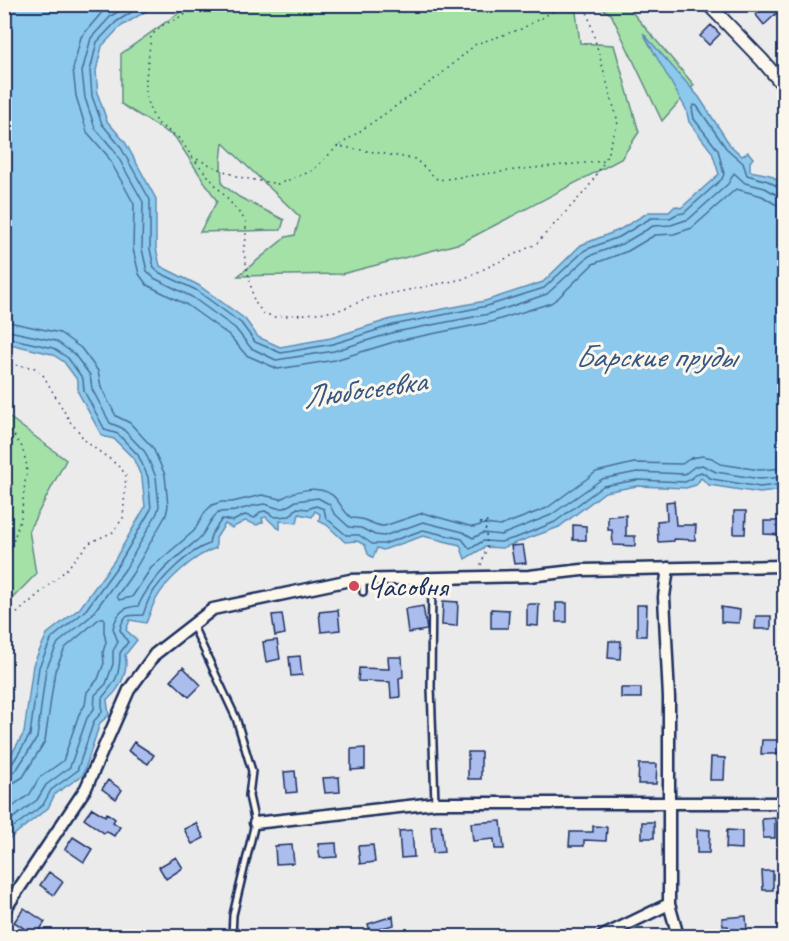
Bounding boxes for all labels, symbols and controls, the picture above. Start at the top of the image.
water label: Барские пруды [575,336,740,377]
water label: Любосеевка [300,360,431,418]
place label: Часовня [366,567,450,605]
marker: Часовня [347,579,361,593]

